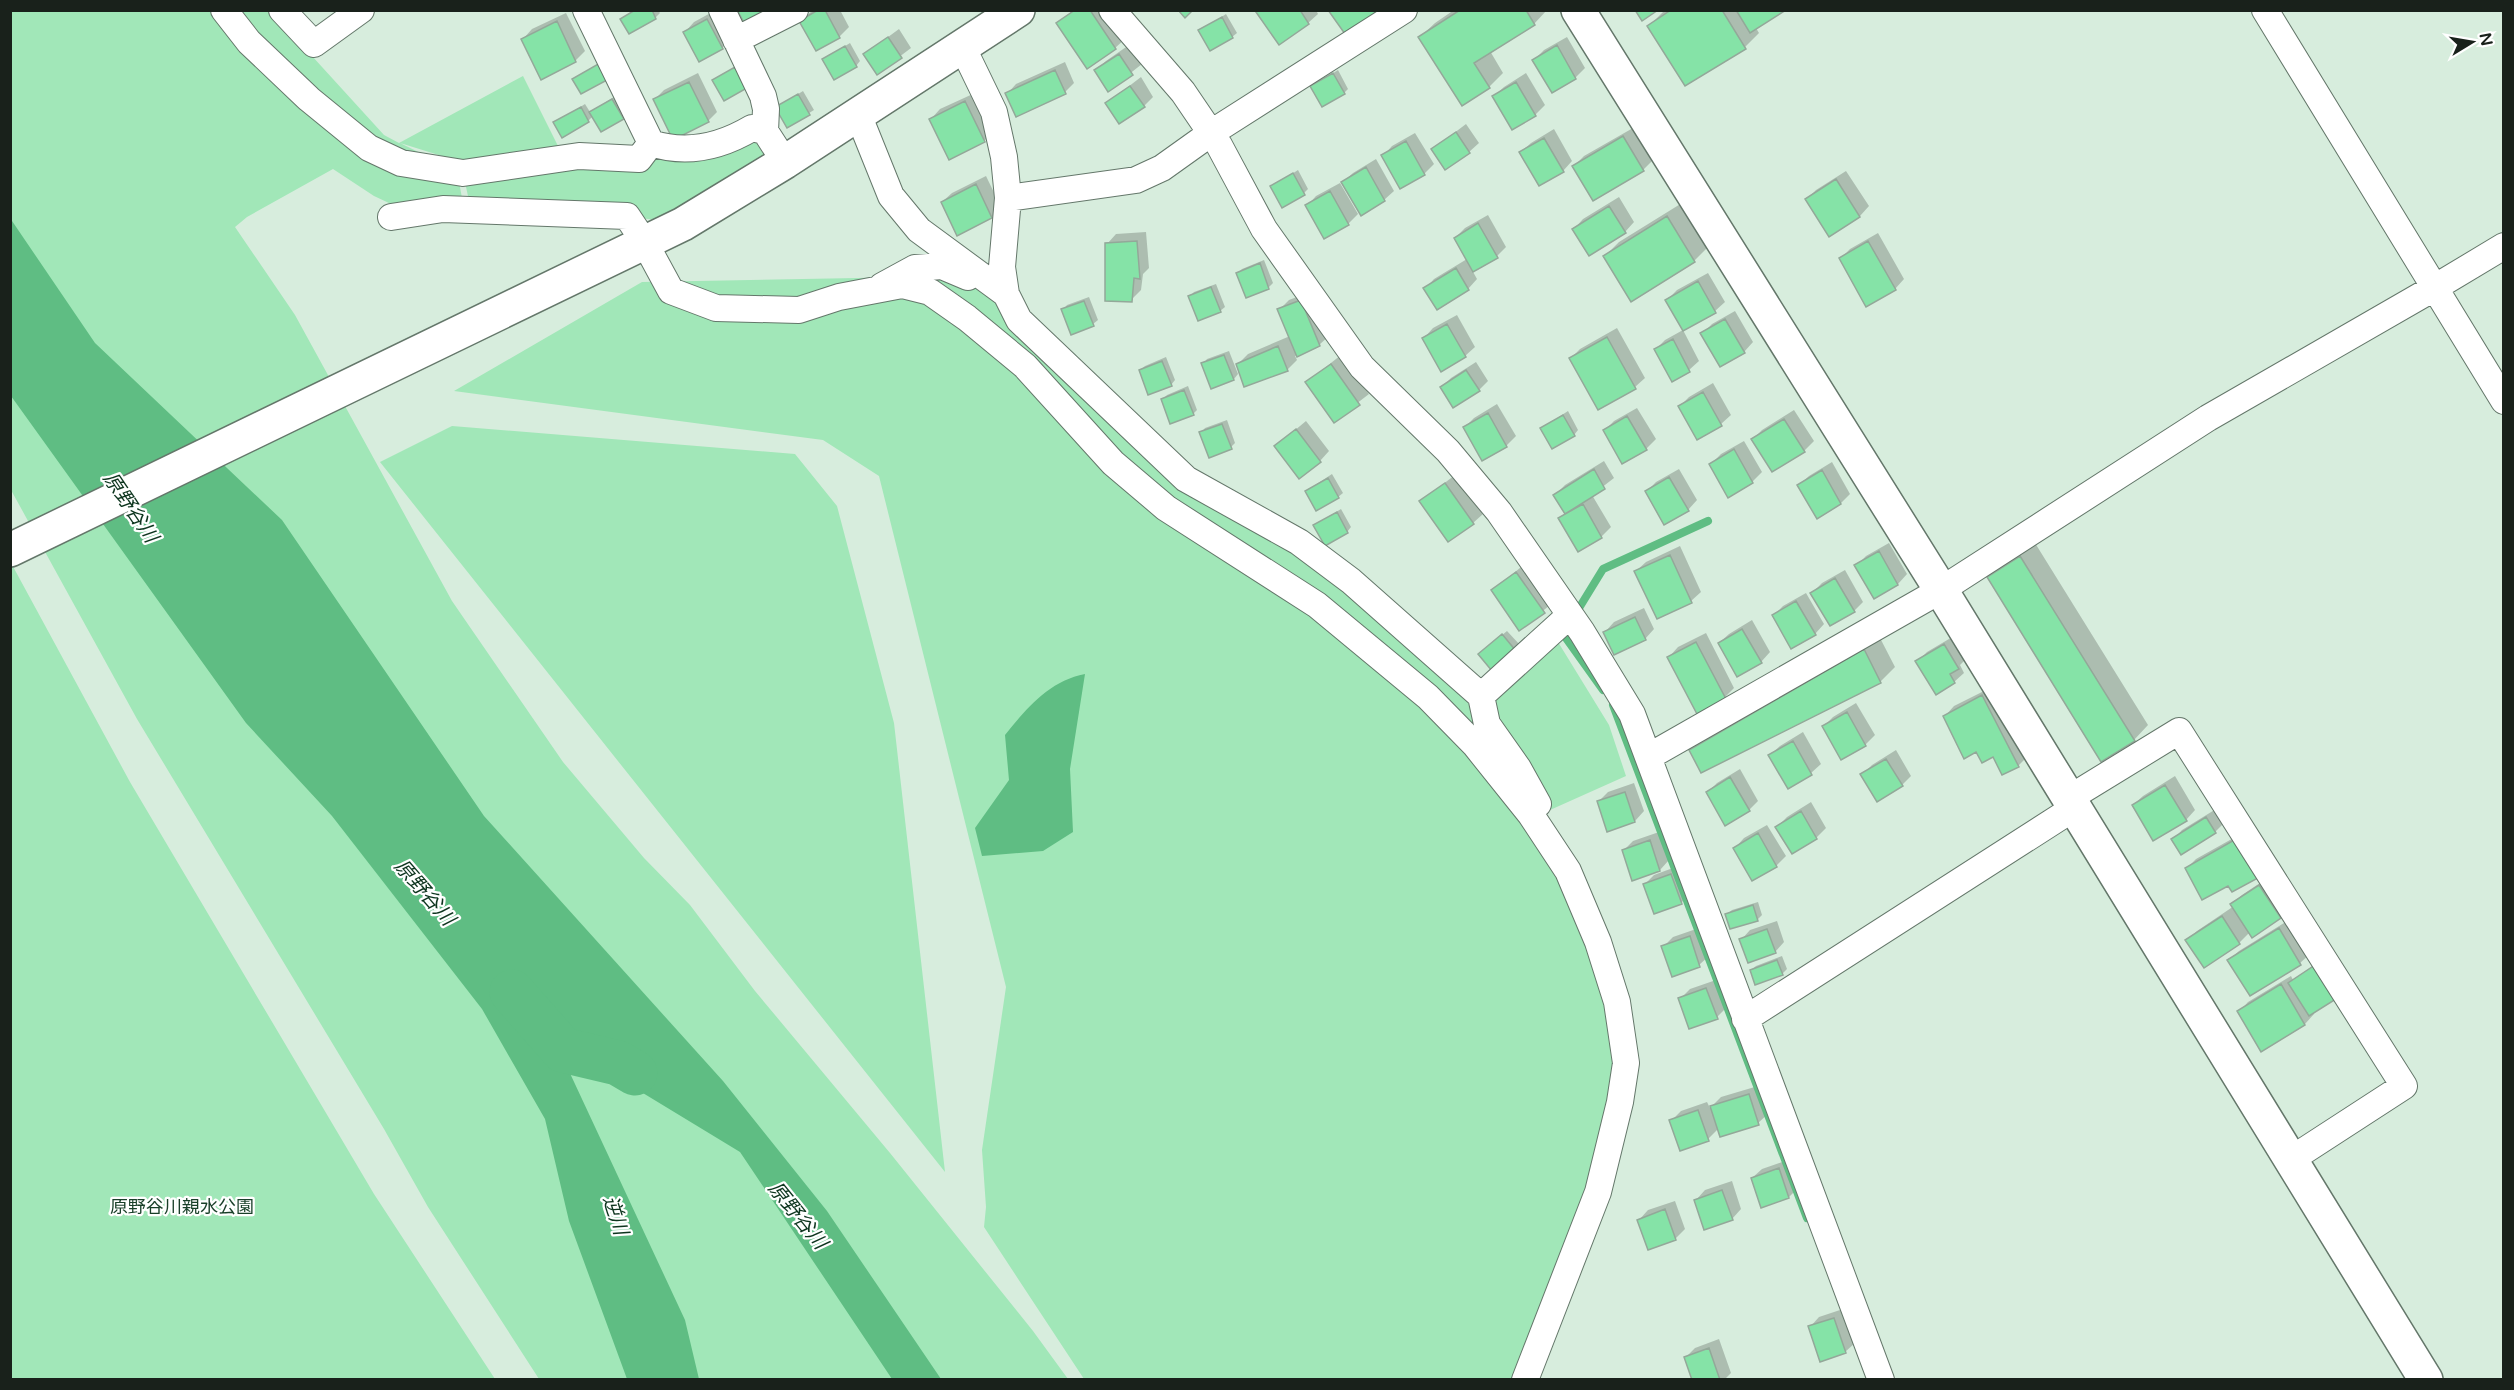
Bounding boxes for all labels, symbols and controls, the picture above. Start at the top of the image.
north arrow [2442,12,2502,72]
text: N [2475,31,2497,48]
water label: 原野谷川 [98,468,164,549]
water label: 原野谷川 [389,855,461,932]
water label: 原野谷川 [763,1177,833,1256]
water label: 逆川 [597,1193,633,1240]
park label: 原野谷川親水公園 [110,1196,254,1218]

